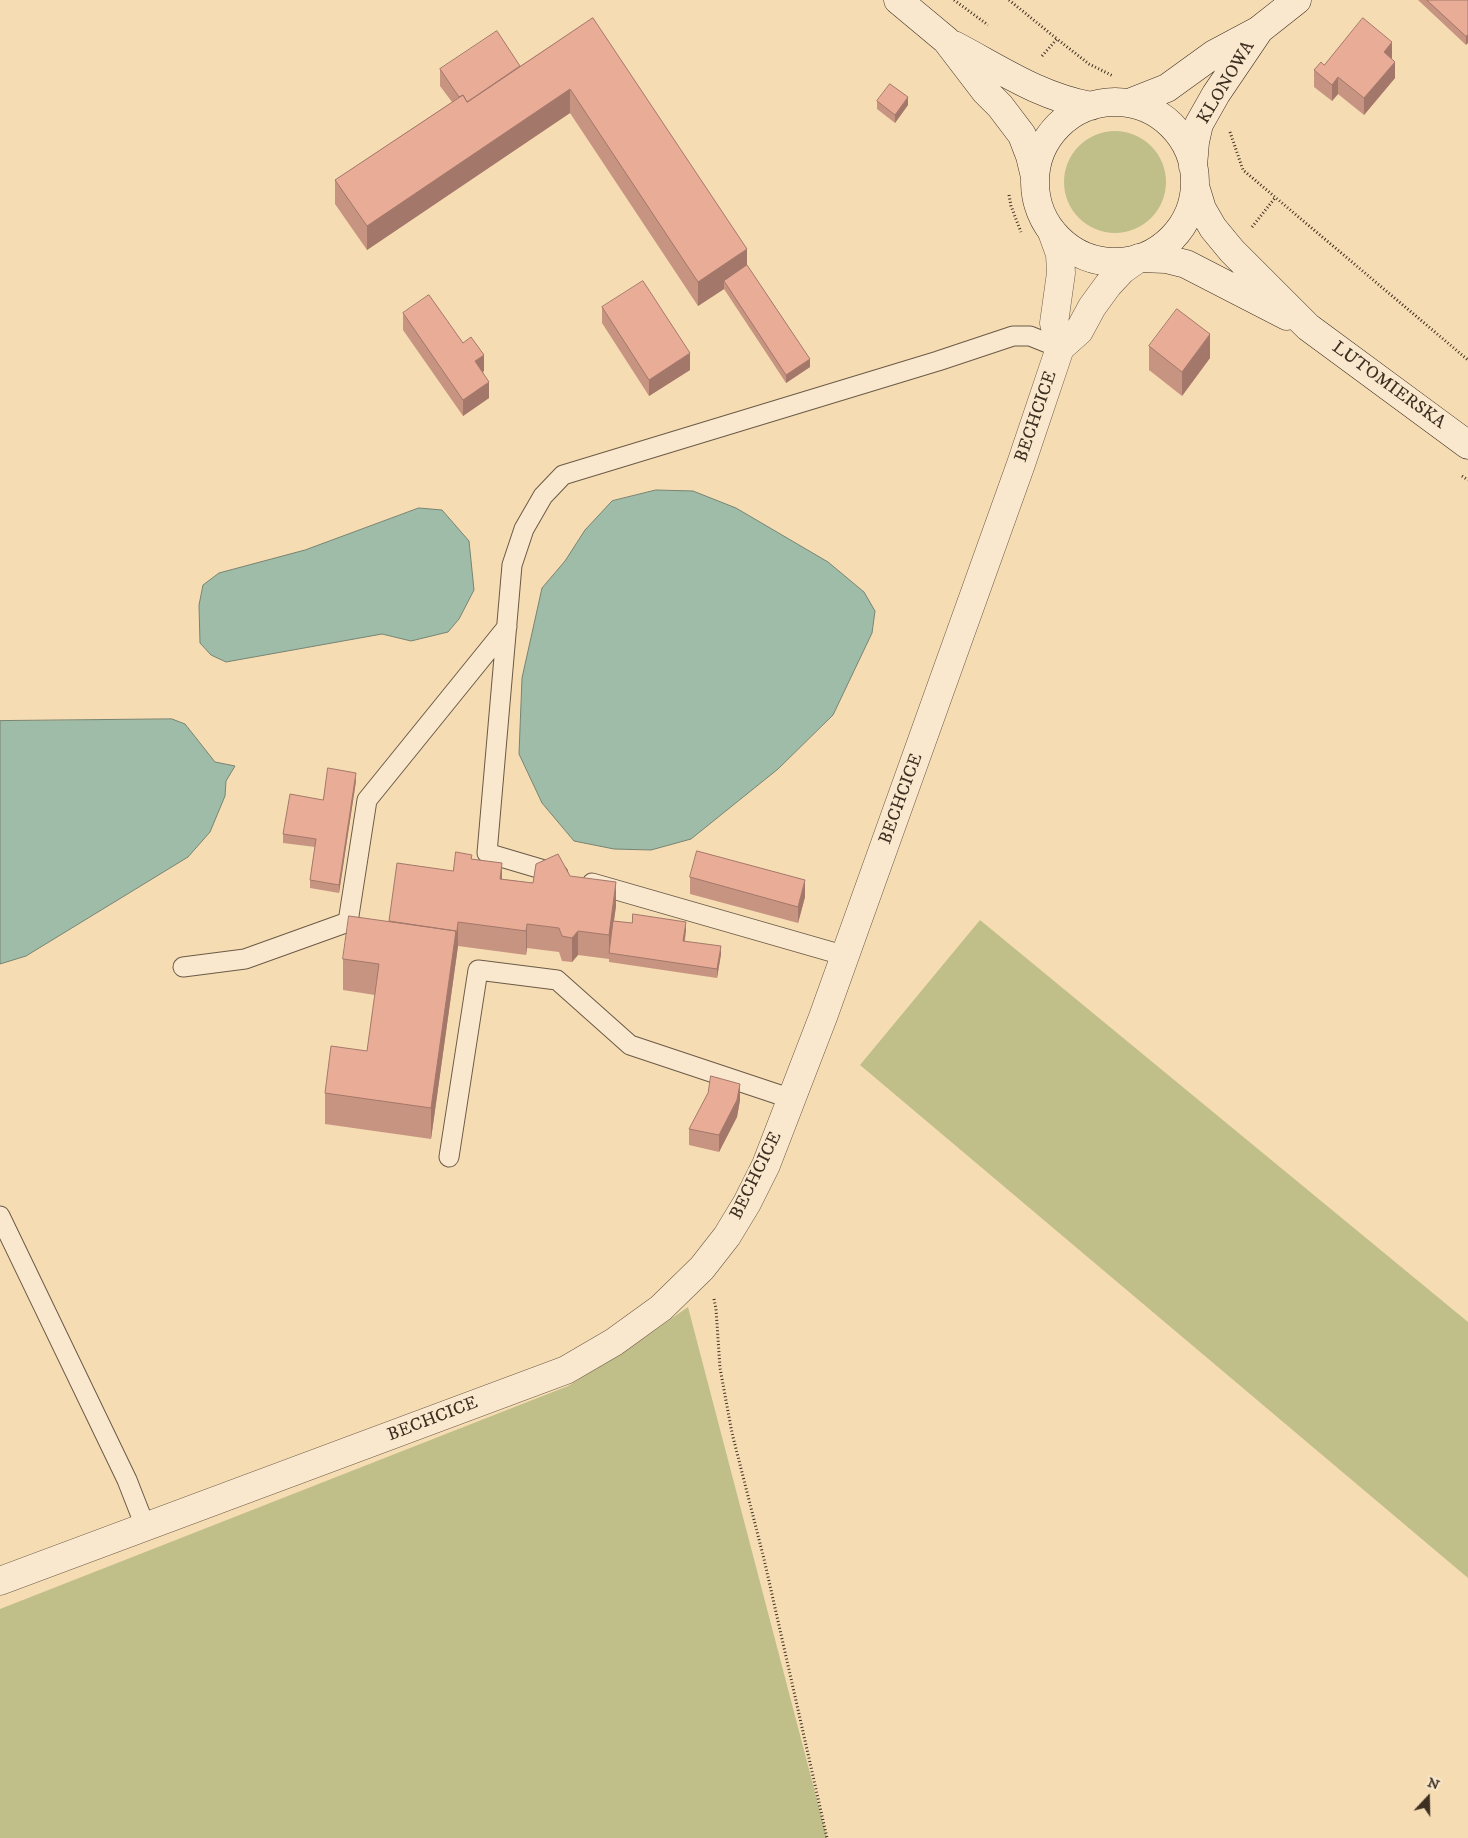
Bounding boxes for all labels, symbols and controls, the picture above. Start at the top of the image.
street label: KLONOWA [1194,38,1260,128]
street label: LUTOMIERSKA [1327,338,1449,434]
street label: BECHCICE [1011,369,1063,465]
street label: BECHCICE [876,751,928,847]
street label: BECHCICE [726,1129,788,1223]
street label: BECHCICE [385,1393,481,1447]
north arrow [1403,1773,1453,1823]
text: N [1425,1774,1442,1794]

